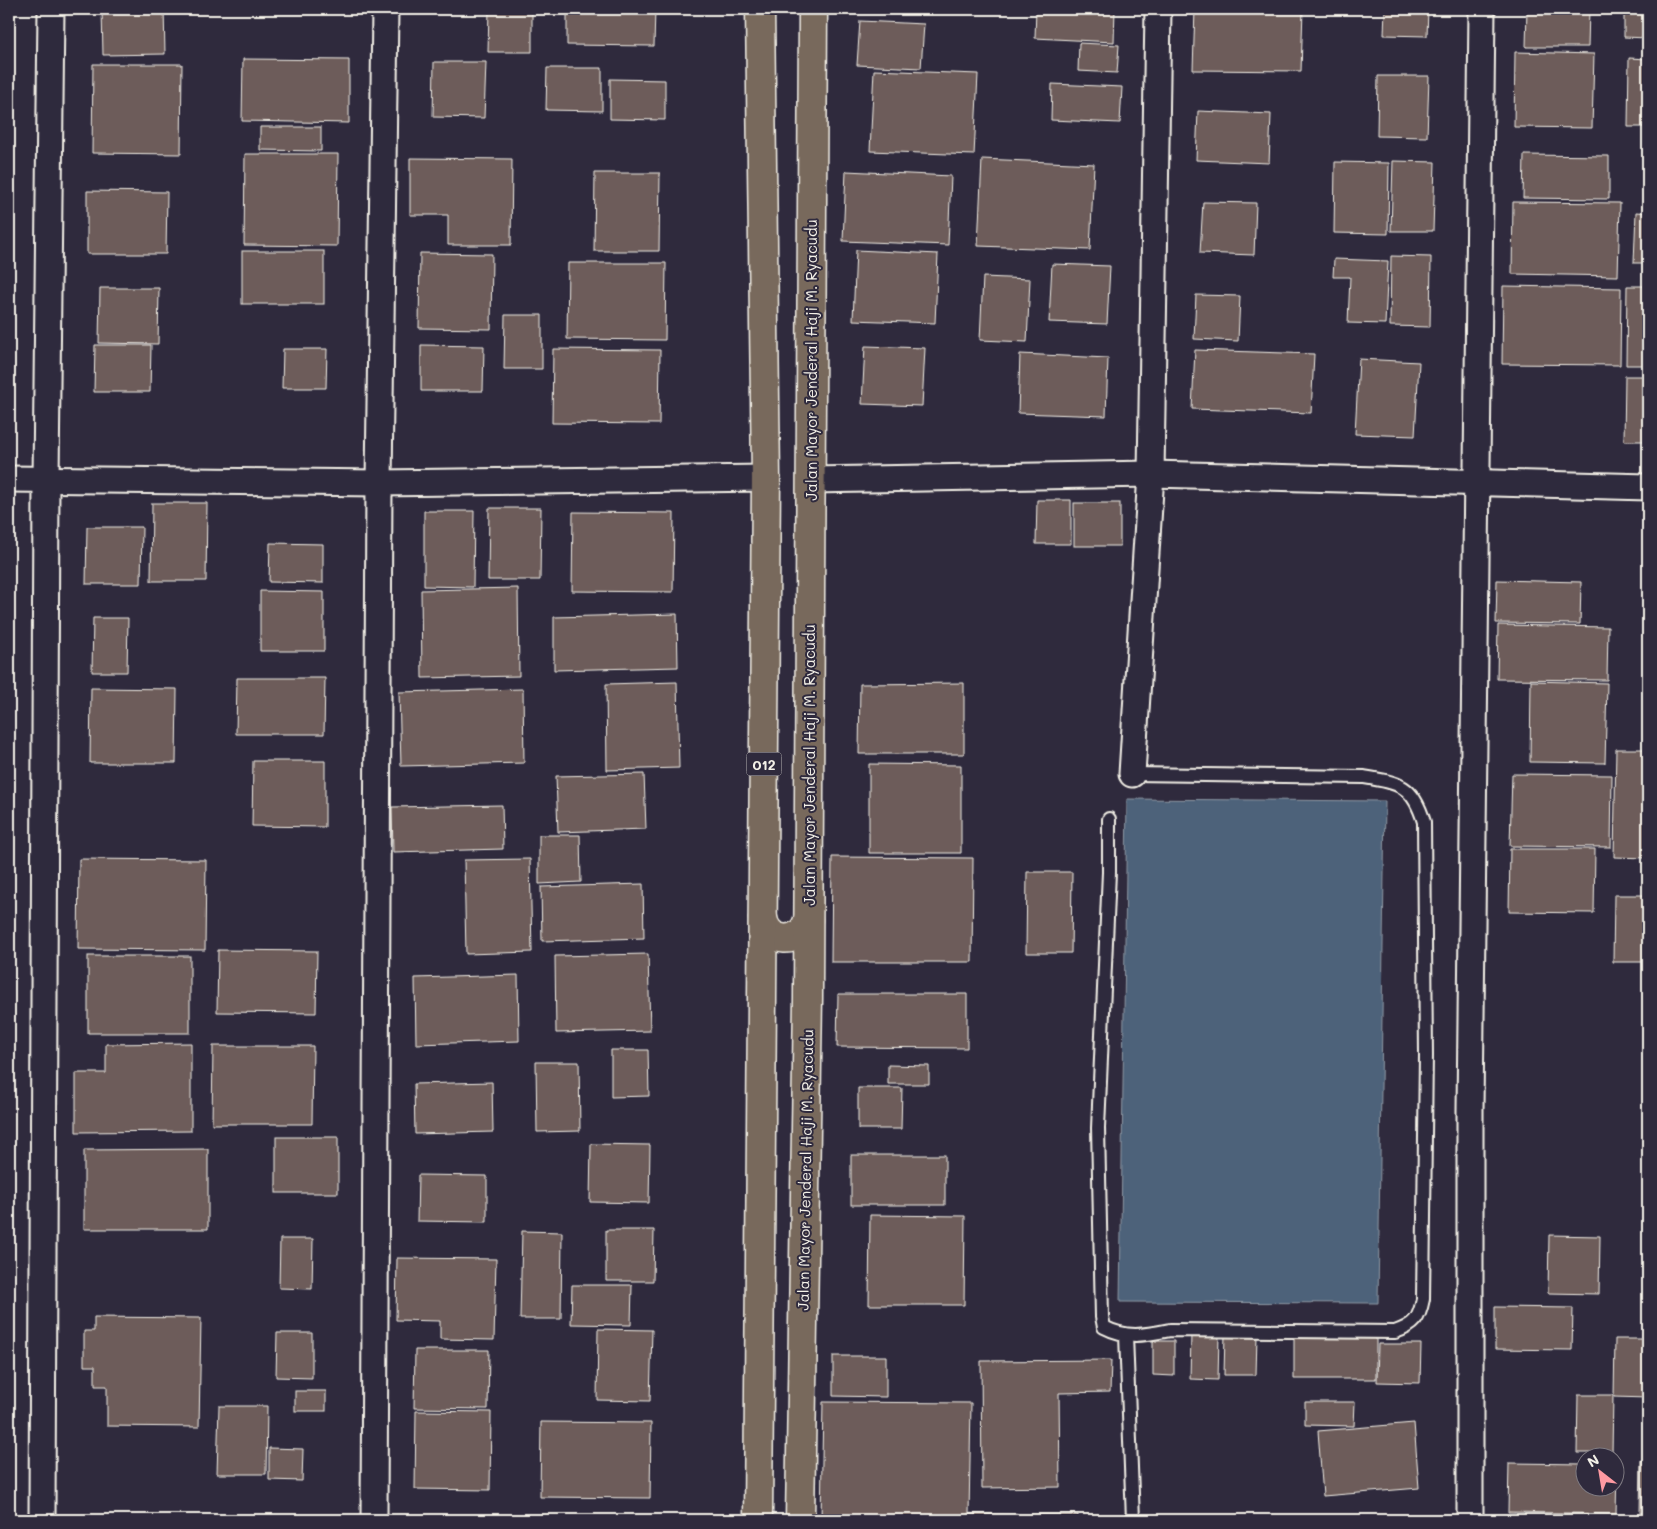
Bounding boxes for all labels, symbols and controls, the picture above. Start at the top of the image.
street label: Jalan Mayor Jenderal Haji M. Ryacudu [801,219,821,501]
street label: Jalan Mayor Jenderal Haji M. Ryacudu [799,624,819,906]
road number: 012 [746,752,782,776]
street label: Jalan Mayor Jenderal Haji M. Ryacudu [793,1029,817,1311]
north arrow [1574,1446,1624,1496]
text: N [1584,1450,1603,1471]

